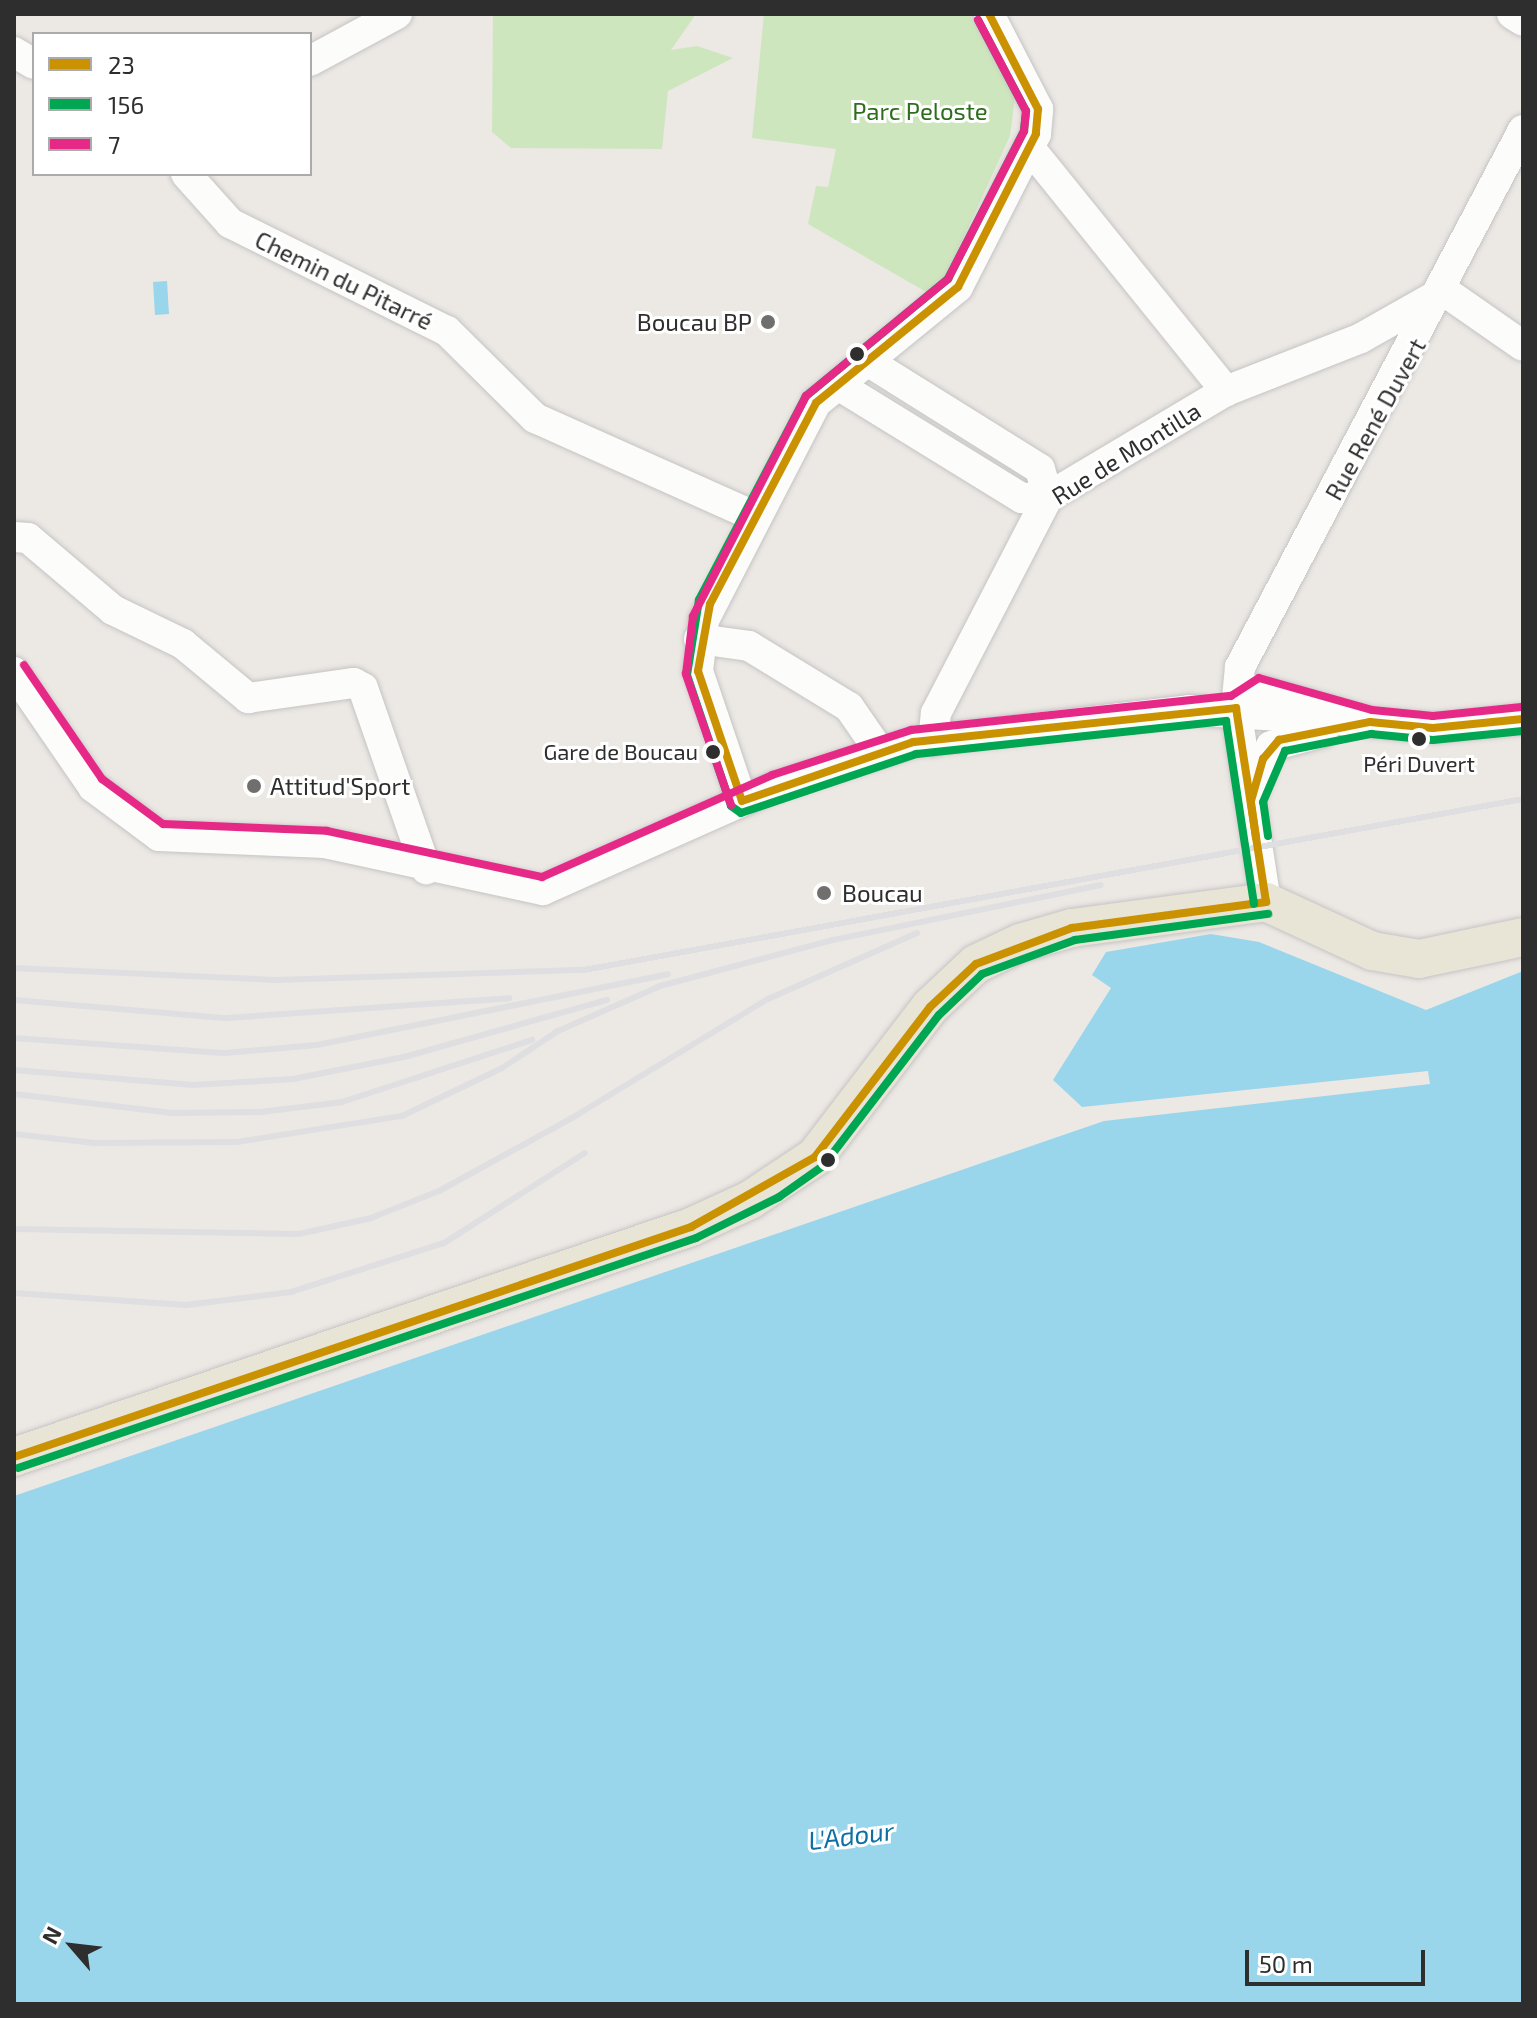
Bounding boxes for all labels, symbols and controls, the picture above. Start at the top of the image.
legend [32,32,312,176]
text: 23 [108,50,135,79]
text: 156 [108,90,144,119]
park label: Parc Peloste [852,97,988,125]
text: 7 [108,130,120,159]
street label: Chemin du Pitarré [251,225,437,335]
place label: Boucau BP [637,308,752,336]
marker: Boucau BP [759,313,777,331]
street label: Rue René Duvert [1319,333,1431,505]
unlabelled marker [849,346,865,362]
street label: Rue de Montilla [1046,396,1206,510]
marker: Péri Duvert [1411,731,1427,747]
place label: Gare de Boucau [543,739,698,765]
marker: Gare de Boucau [705,744,721,760]
place label: Péri Duvert [1363,751,1475,777]
place label: Attitud'Sport [270,772,410,800]
marker: Attitud'Sport [245,777,263,795]
place label: Boucau [842,879,923,907]
marker: Boucau [813,882,835,904]
unlabelled marker [820,1152,836,1168]
water label: L'Adour [806,1814,896,1856]
north arrow [32,1906,112,1986]
text: N [36,1922,66,1948]
scale bar [1249,1934,1429,1984]
text: 50 m [1259,1949,1313,1978]

